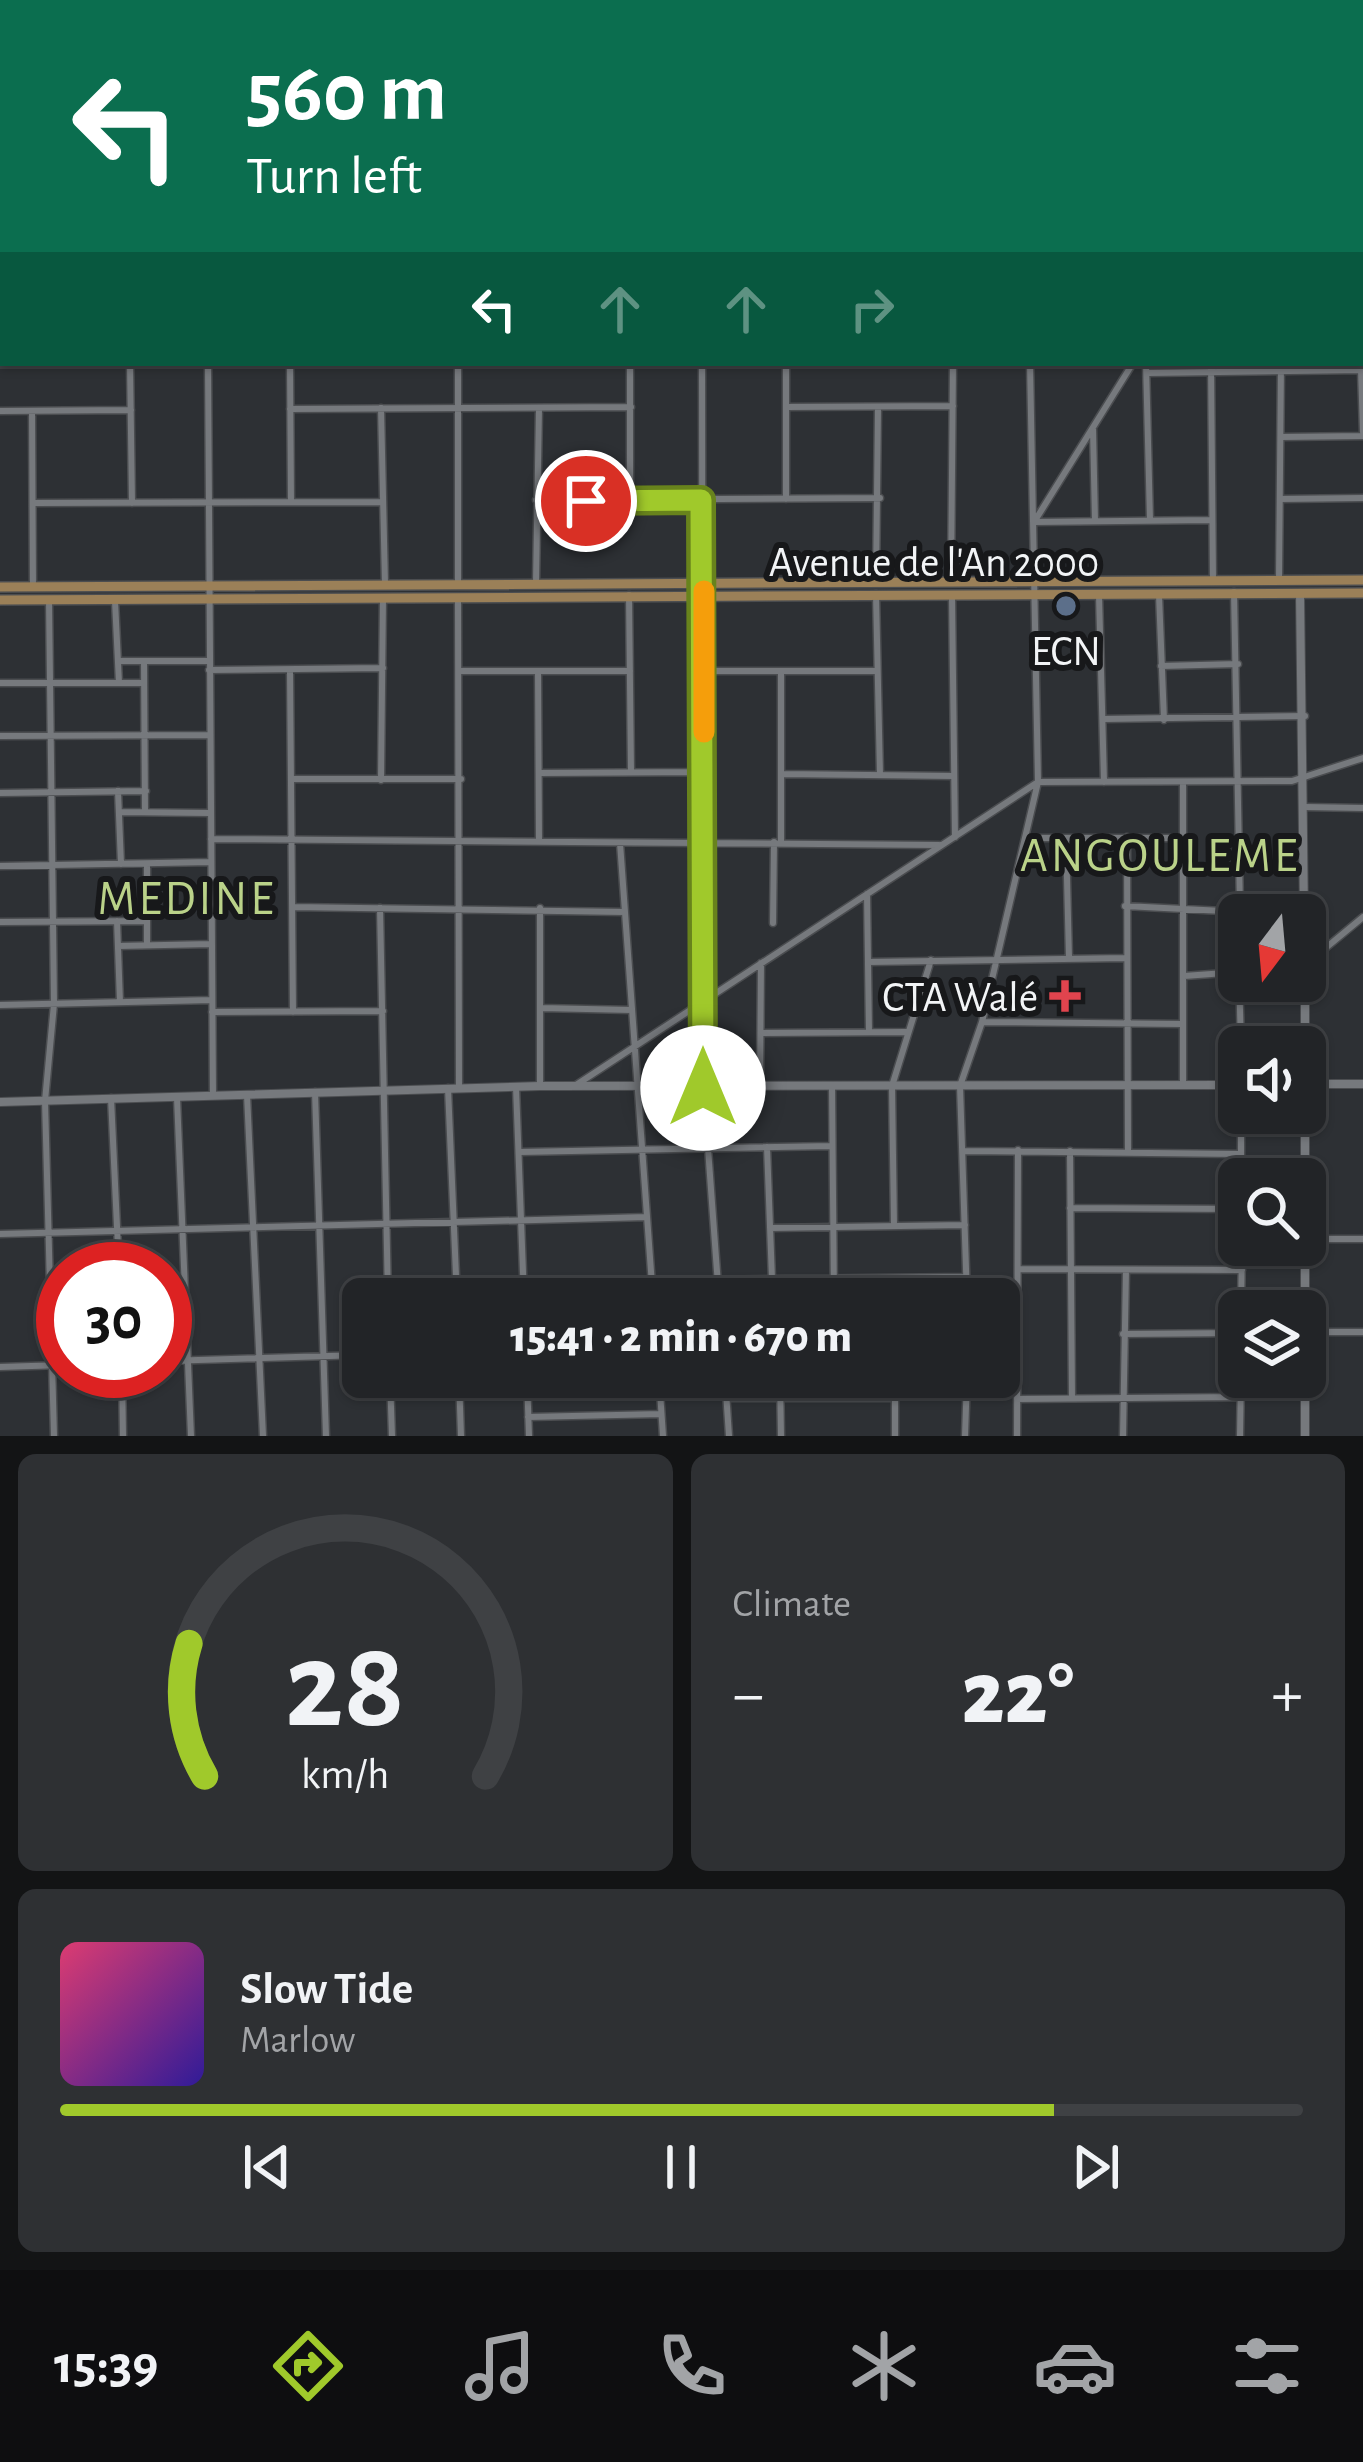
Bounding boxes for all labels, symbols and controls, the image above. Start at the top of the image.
icon: left [48,48,204,204]
text: 560 m [246,52,447,136]
text: Turn left [246,150,422,204]
icon: left [461,276,527,342]
icon: ahead [587,276,653,342]
icon: ahead [713,276,779,342]
icon: right [839,276,905,342]
pin [535,450,637,552]
icon: arrive [553,468,619,534]
street label: Avenue de l'An 2000 [769,542,1099,584]
marker: ECN [1053,593,1079,619]
place label: ECN [1031,631,1101,673]
district label: ANGOULEME [1020,833,1300,881]
district label: MEDINE [98,876,276,924]
north arrow [1218,894,1326,1002]
map controls [1218,894,1326,1398]
place label: CTA Walé [882,977,1038,1019]
marker: CTA Walé [1049,980,1081,1012]
position arrow [640,1025,766,1151]
button: sound [1218,1026,1326,1134]
button: search [1218,1158,1326,1266]
speed limit sign: 30 [36,1242,192,1398]
button: layers [1218,1290,1326,1398]
text: 15:41 · 2 min · 670 m [510,1315,852,1360]
text: Climate [733,1585,851,1624]
text: 28 [285,1625,405,1750]
text: 22° [962,1650,1074,1740]
text: − [733,1662,764,1728]
text: + [1271,1662,1303,1728]
text: km/h [301,1753,389,1796]
text: Slow Tide [240,1967,413,2012]
text: Marlow [240,2021,355,2060]
icon: previous [234,2134,300,2200]
icon: pause [648,2134,714,2200]
icon: next [1063,2134,1129,2200]
icon: directions [266,2324,350,2408]
icon: music [458,2324,542,2408]
icon: phone [650,2324,734,2408]
icon: climate [842,2324,926,2408]
icon: car [1033,2324,1117,2408]
icon: filters [1225,2324,1309,2408]
text: 15:39 [54,2339,158,2393]

